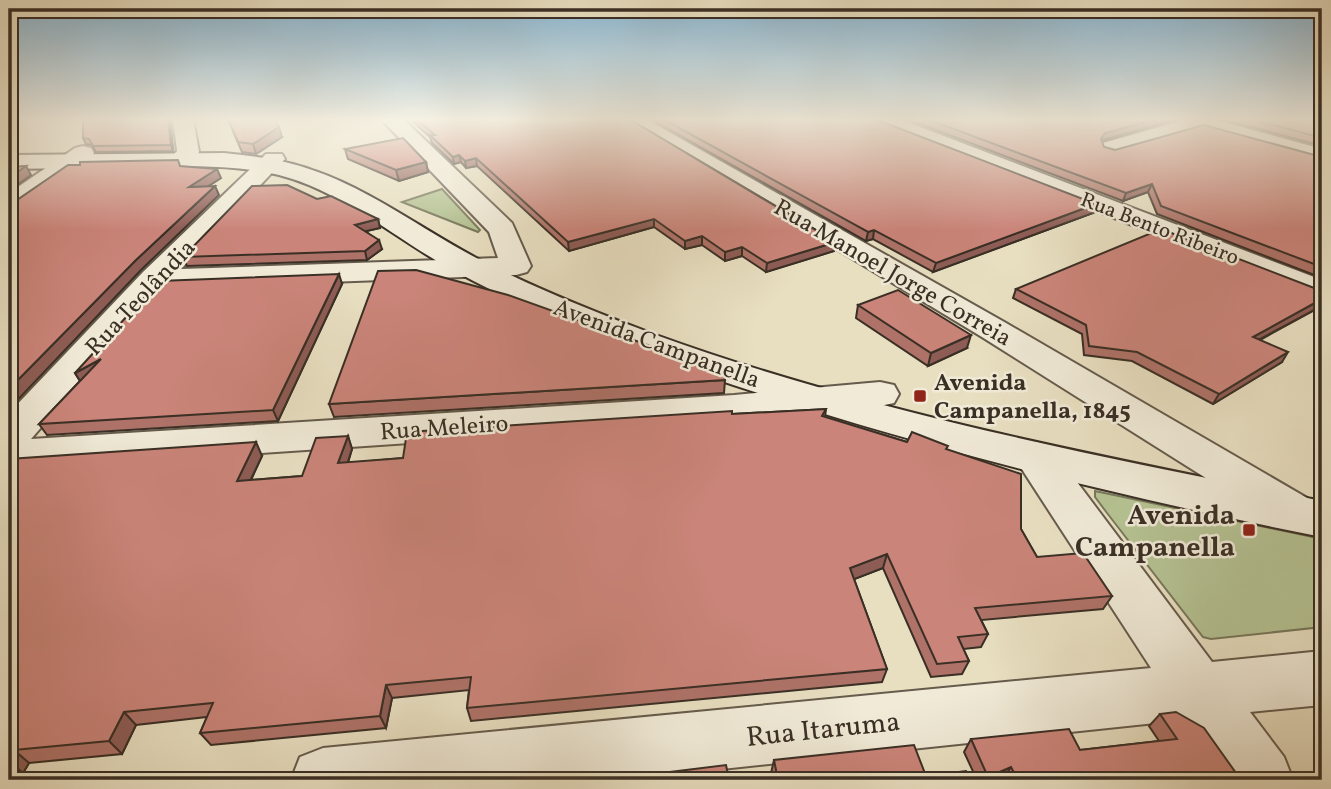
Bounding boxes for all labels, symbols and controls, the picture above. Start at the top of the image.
street label: Rua Bento Ribeiro [1076,186,1243,273]
street label: Rua Manoel Jorge Correia [767,192,1017,356]
street label: Rua Teolândia [78,232,205,364]
street label: Avenida Campanella [548,292,764,398]
place label: Avenida Campanella, 1845 [934,367,1131,429]
marker: Avenida Campanella, 1845 [912,388,928,404]
street label: Rua Meleiro [379,408,509,450]
place label: Avenida Campanella [1075,497,1235,568]
marker: Avenida Campanella [1241,522,1257,538]
street label: Rua Itaruma [744,703,902,758]

